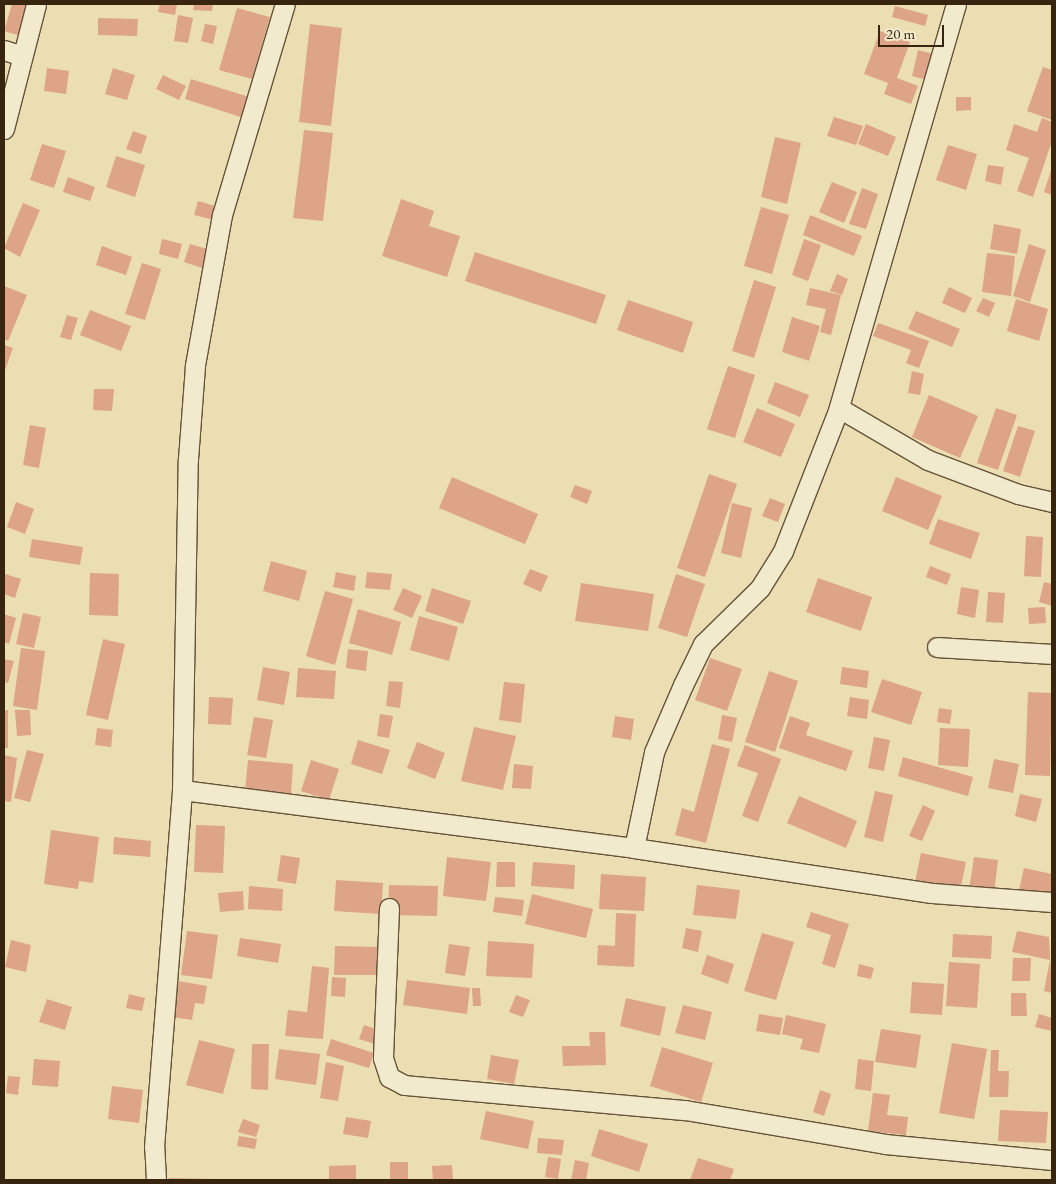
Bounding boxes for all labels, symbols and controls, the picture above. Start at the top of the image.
scale bar [881,15,947,47]
text: 20 m [886,24,915,43]

